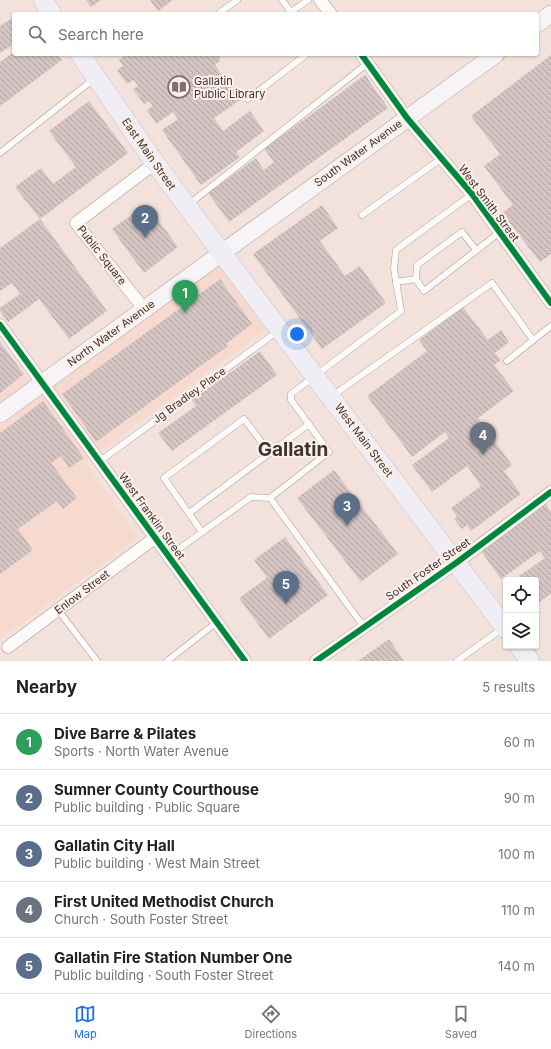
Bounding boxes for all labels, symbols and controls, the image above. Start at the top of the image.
search box [12,12,539,56]
icon: search [26,23,48,45]
text: Search here [58,25,144,44]
library icon: Gallatin Public Library [166,74,192,100]
place label: Gallatin Public Library [194,74,265,101]
street label: East Main Street [119,115,179,193]
street label: South Water Avenue [311,116,405,190]
street label: West Smith Street [455,162,523,245]
pin: 2 [132,205,158,238]
street label: Public Square [74,222,130,288]
pin: 1 [172,280,198,313]
street label: North Water Avenue [65,297,157,369]
your location [287,324,307,344]
street label: Jg Bradley Place [150,364,228,426]
street label: West Main Street [332,400,396,480]
pin: 4 [470,422,496,455]
district label: Gallatin [258,438,328,461]
street label: West Franklin Street [116,470,189,563]
pin: 3 [334,493,360,526]
street label: South Foster Street [383,534,473,603]
street label: Enlow Street [52,567,113,617]
pin: 5 [273,571,299,604]
map controls [503,577,539,649]
button: locate [503,577,539,613]
button: layers [503,613,539,649]
text: Nearby [16,677,77,697]
text: 5 results [482,679,535,695]
text: Dive Barre & Pilates [54,724,196,743]
text: 1 [26,734,32,750]
text: 60 m [504,734,535,750]
text: Sports · North Water Avenue [54,743,229,759]
text: Sumner County Courthouse [54,780,259,799]
text: 2 [25,790,33,806]
text: 90 m [504,790,535,806]
text: Public building · Public Square [54,799,240,815]
text: Gallatin City Hall [54,836,175,855]
text: 3 [25,846,33,862]
text: 100 m [498,846,535,862]
text: Public building · West Main Street [54,855,260,871]
text: First United Methodist Church [54,892,274,911]
text: 4 [25,902,33,918]
text: 110 m [501,902,535,918]
text: Church · South Foster Street [54,911,228,927]
text: Gallatin Fire Station Number One [54,948,292,967]
text: 5 [25,958,33,974]
text: 140 m [498,958,535,974]
text: Public building · South Foster Street [54,967,273,983]
tab: Map [74,1003,97,1041]
tab: Directions [245,1003,297,1041]
tab: Saved [445,1003,477,1041]

